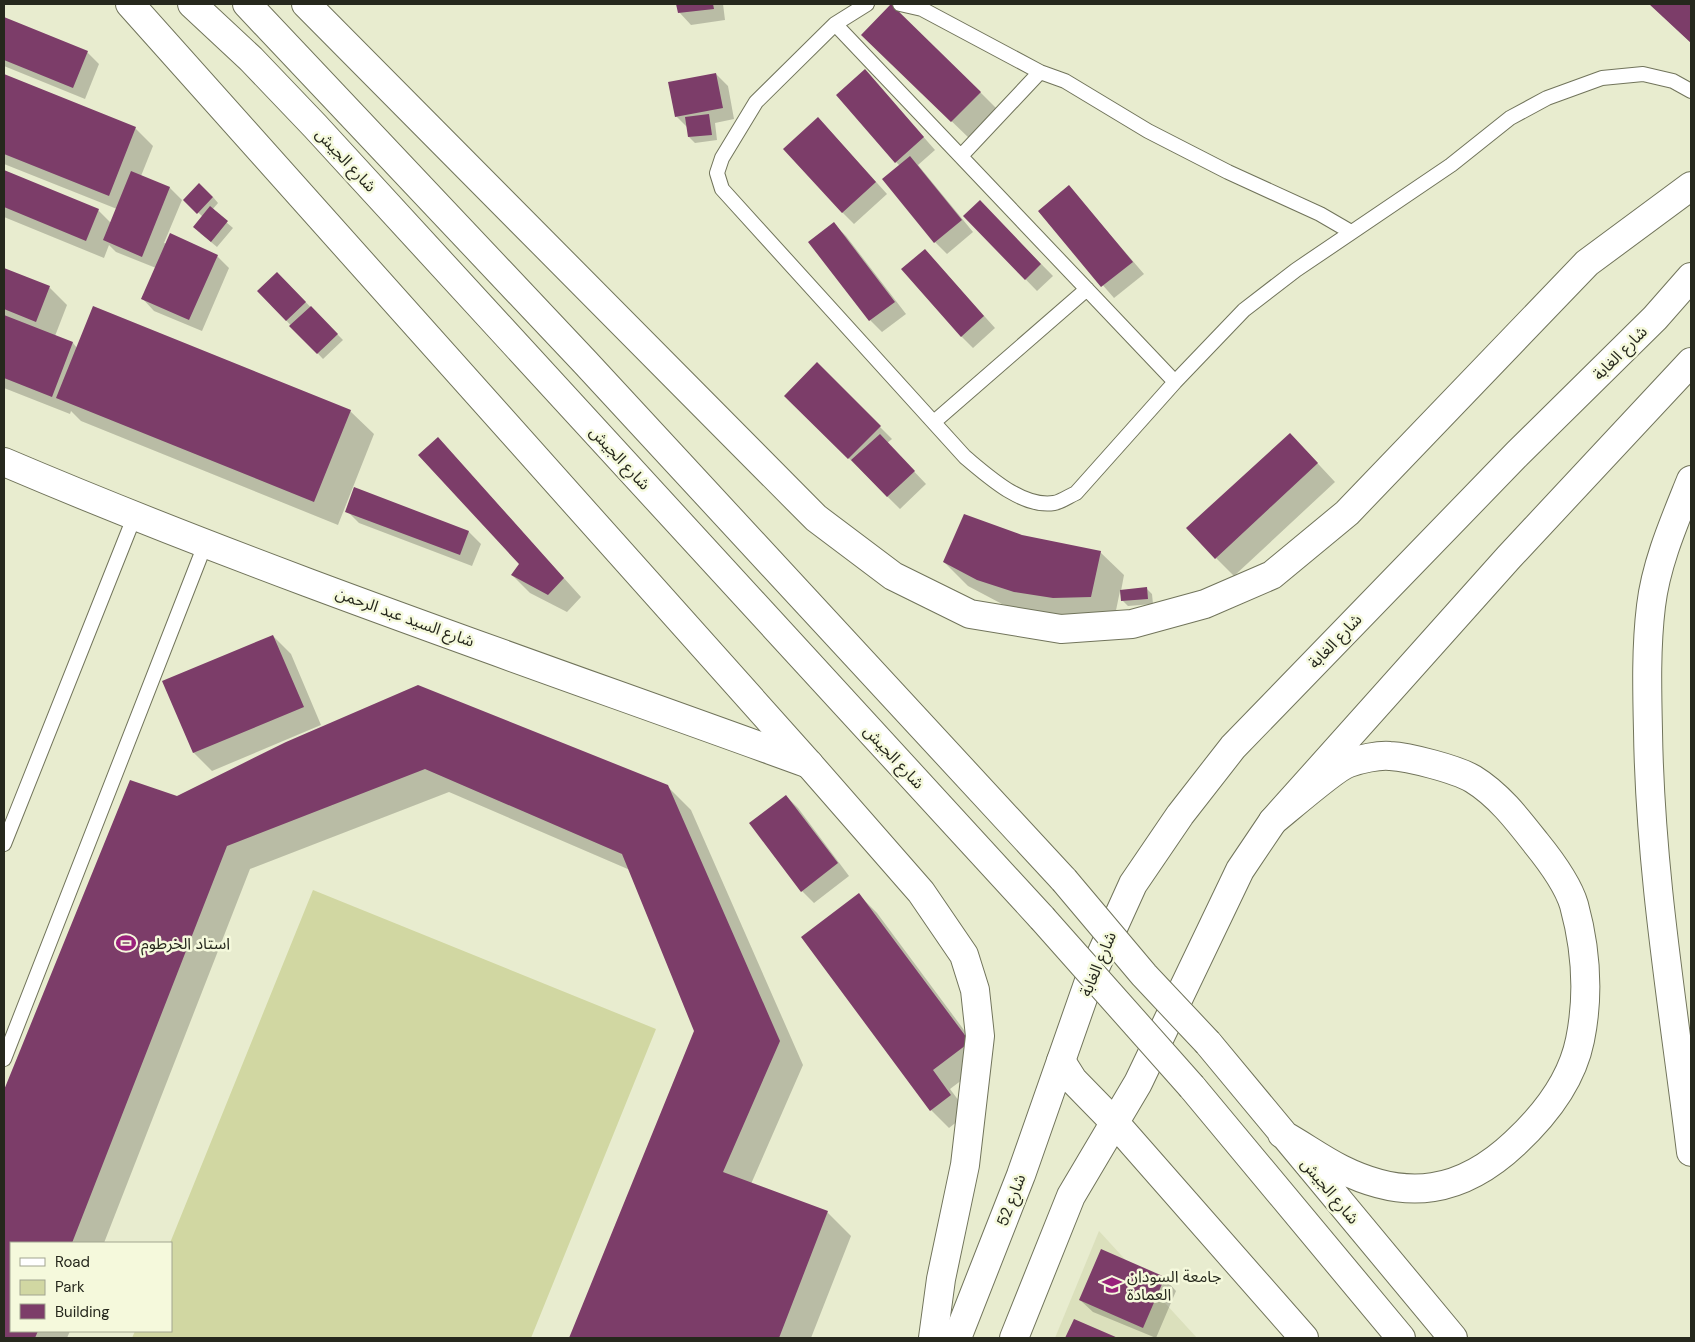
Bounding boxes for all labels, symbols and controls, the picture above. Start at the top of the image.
street label: شارع الجيش [310,124,381,198]
street label: شارع الغابة [1588,321,1653,386]
street label: شارع الجيش [584,422,655,496]
street label: شارع السيد عبد الرحمن [332,582,477,654]
street label: شارع الغابة [1304,609,1368,674]
street label: شارع الجيش [858,721,929,795]
street label: شارع الغابة [1075,928,1123,1000]
sports icon: استاد الخرطوم [115,932,137,954]
place label: استاد الخرطوم [141,933,230,956]
street label: شارع الجيش [1295,1154,1364,1230]
street label: شارع 52 [991,1171,1032,1230]
legend [10,1242,172,1332]
text: Road [55,1252,90,1272]
place label: جامعة السودان العمادة [1127,1266,1221,1305]
school or university icon: جامعة السودان العمادة [1101,1274,1123,1296]
text: Park [55,1277,85,1297]
text: Building [55,1302,110,1322]

